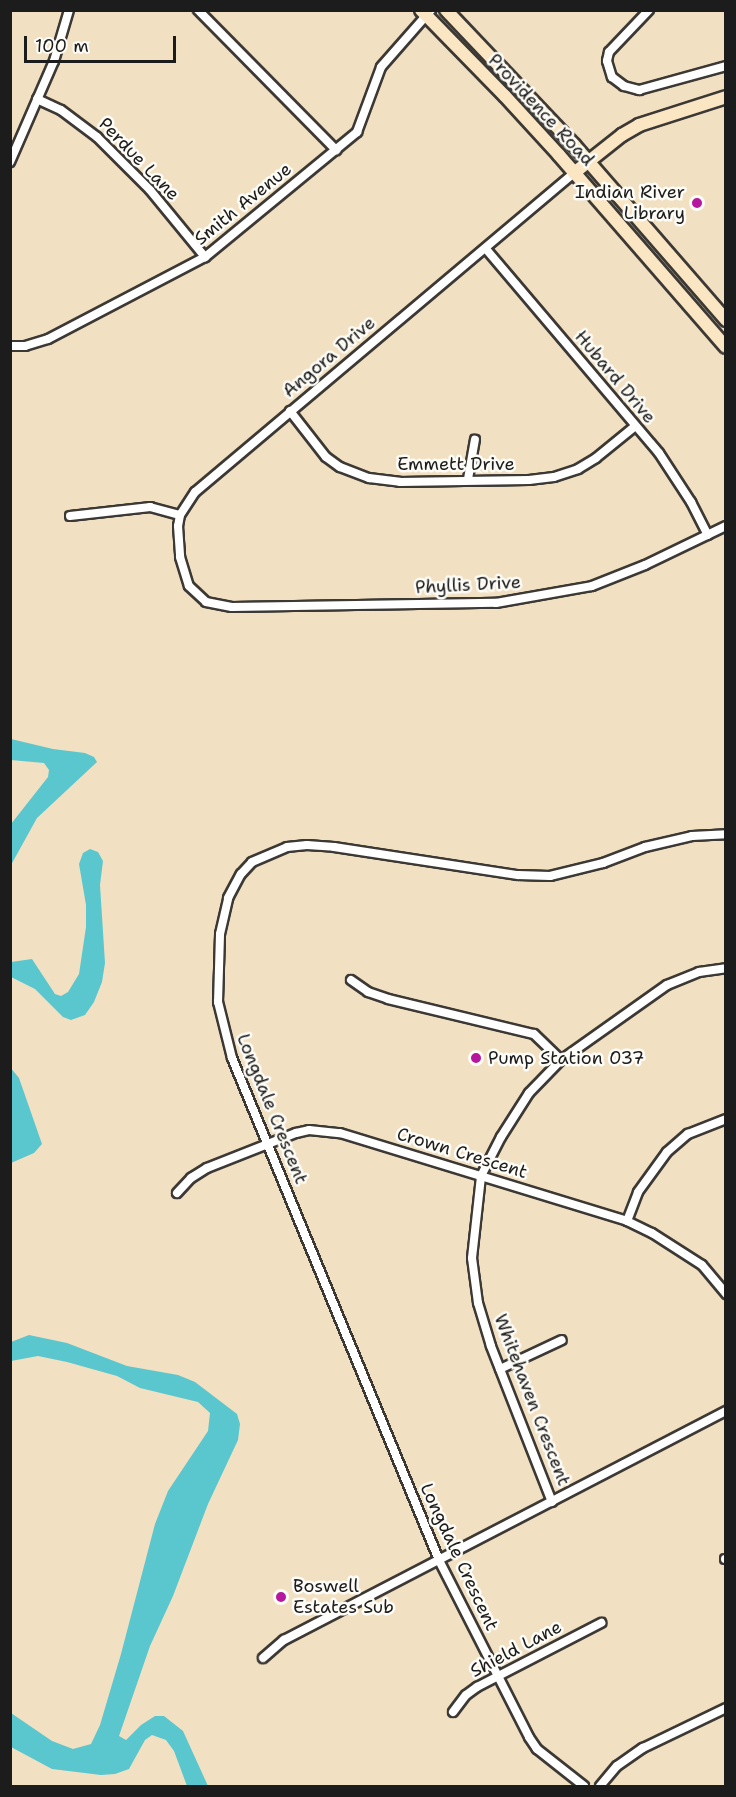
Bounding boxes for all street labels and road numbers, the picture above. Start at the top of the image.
street label: Providence Road [484,49,598,171]
street label: Perdue Lane [94,113,184,205]
street label: Smith Avenue [190,158,296,250]
street label: Angora Drive [278,312,380,402]
street label: Hubard Drive [570,326,660,428]
street label: Emmett Drive [397,453,515,475]
street label: Phyllis Drive [415,571,521,599]
street label: Longdale Crescent [232,1031,312,1187]
street label: Crown Crescent [394,1123,530,1183]
street label: Whitehaven Crescent [489,1311,575,1489]
street label: Longdale Crescent [415,1480,503,1634]
street label: Shield Lane [467,1616,565,1682]

